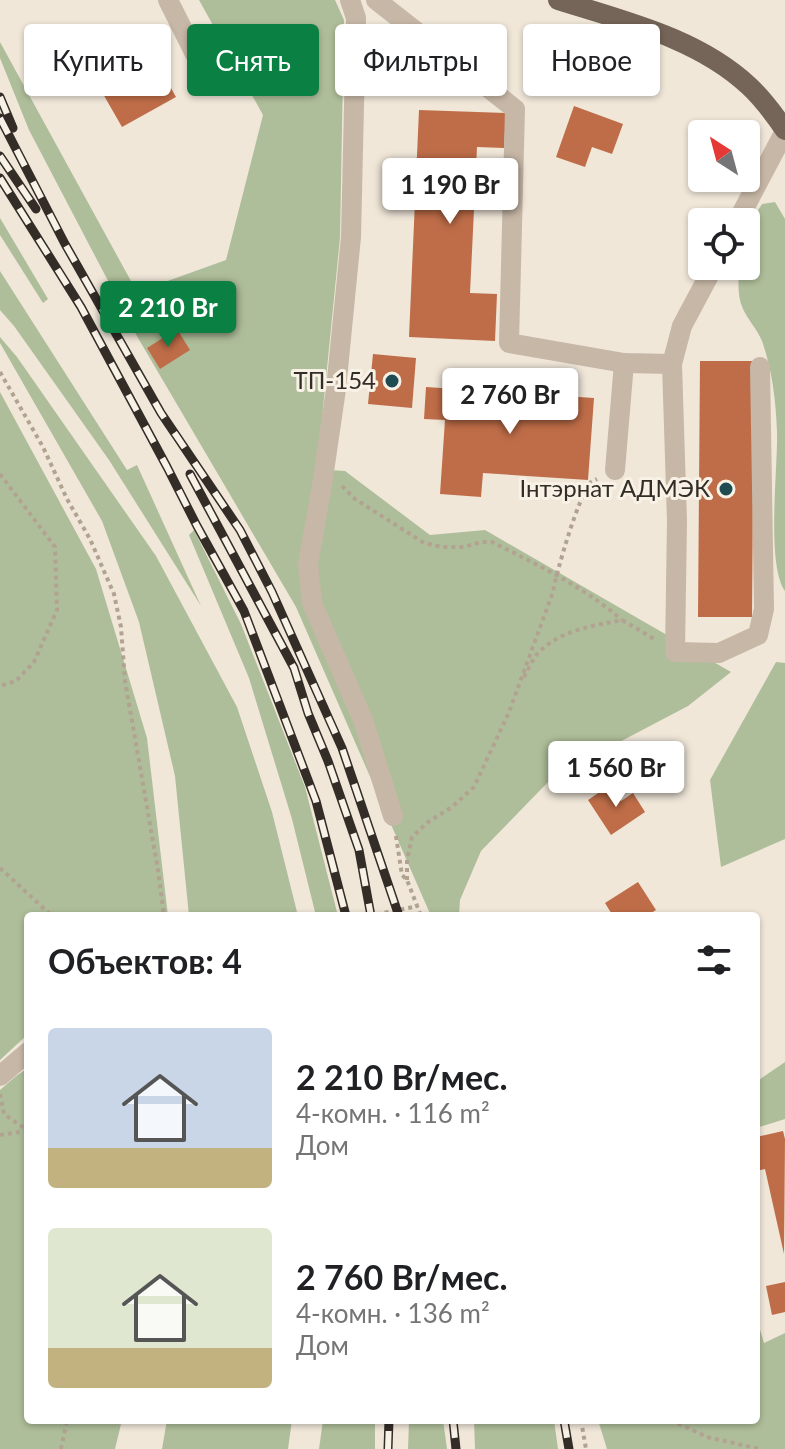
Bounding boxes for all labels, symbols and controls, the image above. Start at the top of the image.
chip: Купить [24,24,171,96]
chip: Снять [187,24,319,96]
chip: Фильтры [335,24,507,96]
chip: Новое [523,24,660,96]
north arrow [688,120,760,192]
map controls [688,120,760,280]
pin: 1 190 Br [367,158,533,226]
text: 1 190 Br [400,168,500,200]
button: locate [688,208,760,280]
pin: 2 210 Br [85,281,251,349]
text: 2 210 Br [118,291,218,323]
place label: ТП-154 [293,365,376,394]
pin: 2 760 Br [427,368,593,436]
marker: ТП-154 [383,372,401,390]
text: 2 760 Br [460,378,560,410]
place label: Інтэрнат АДМЭК [519,473,710,502]
marker: Інтэрнат АДМЭК [717,480,735,498]
pin: 1 560 Br [533,741,699,809]
text: 1 560 Br [566,751,666,783]
icon: filters [692,938,736,982]
text: Объектов: 4 [48,940,242,981]
text: 2 210 Br/мес. [296,1056,508,1097]
icon: home [112,1060,208,1156]
text: 4-комн. · 116 m² [296,1097,490,1129]
text: Дом [296,1129,349,1161]
text: 2 760 Br/мес. [296,1256,508,1297]
icon: home [112,1260,208,1356]
text: 4-комн. · 136 m² [296,1297,490,1329]
text: Дом [296,1329,349,1361]

